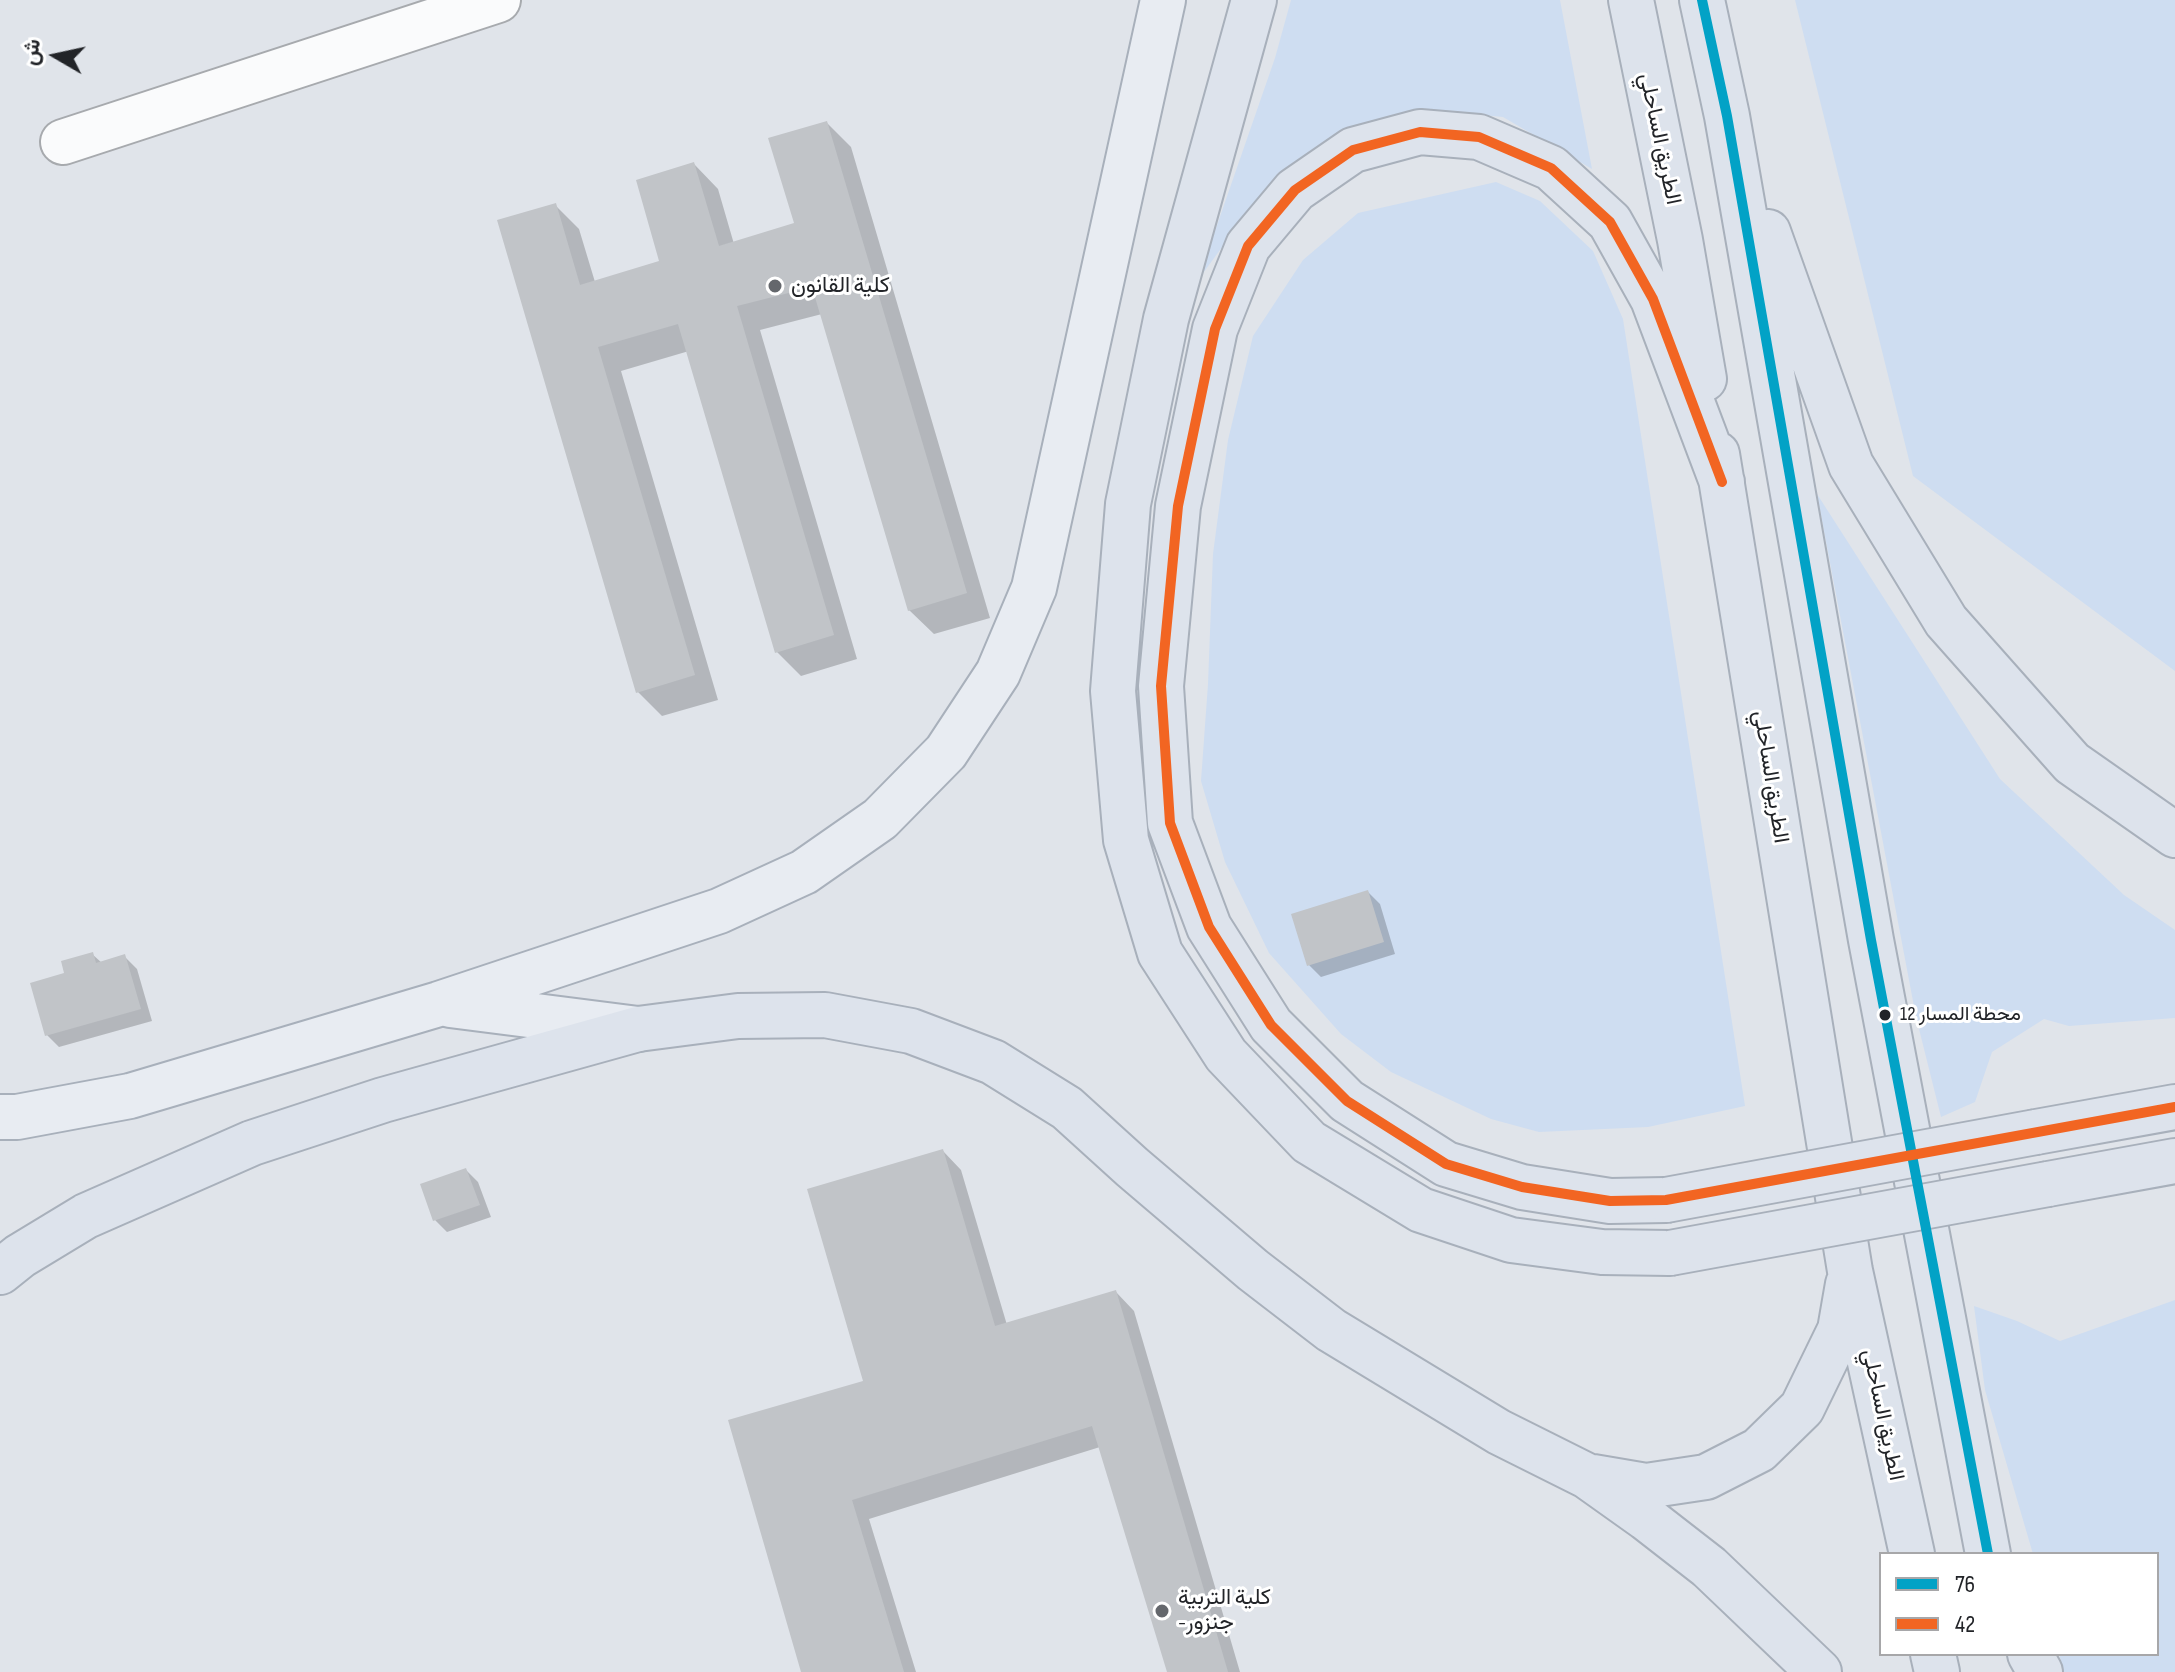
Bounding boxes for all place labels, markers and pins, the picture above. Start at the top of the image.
place label: كلية القانون [791,273,890,299]
marker: كلية القانون [766,277,784,295]
place label: محطة المسار 12 [1900,1003,2021,1027]
marker: محطة المسار 12 [1877,1007,1893,1023]
place label: كلية التربية -جنزور [1178,1585,1271,1636]
marker: كلية التربية -جنزور [1153,1602,1171,1620]

